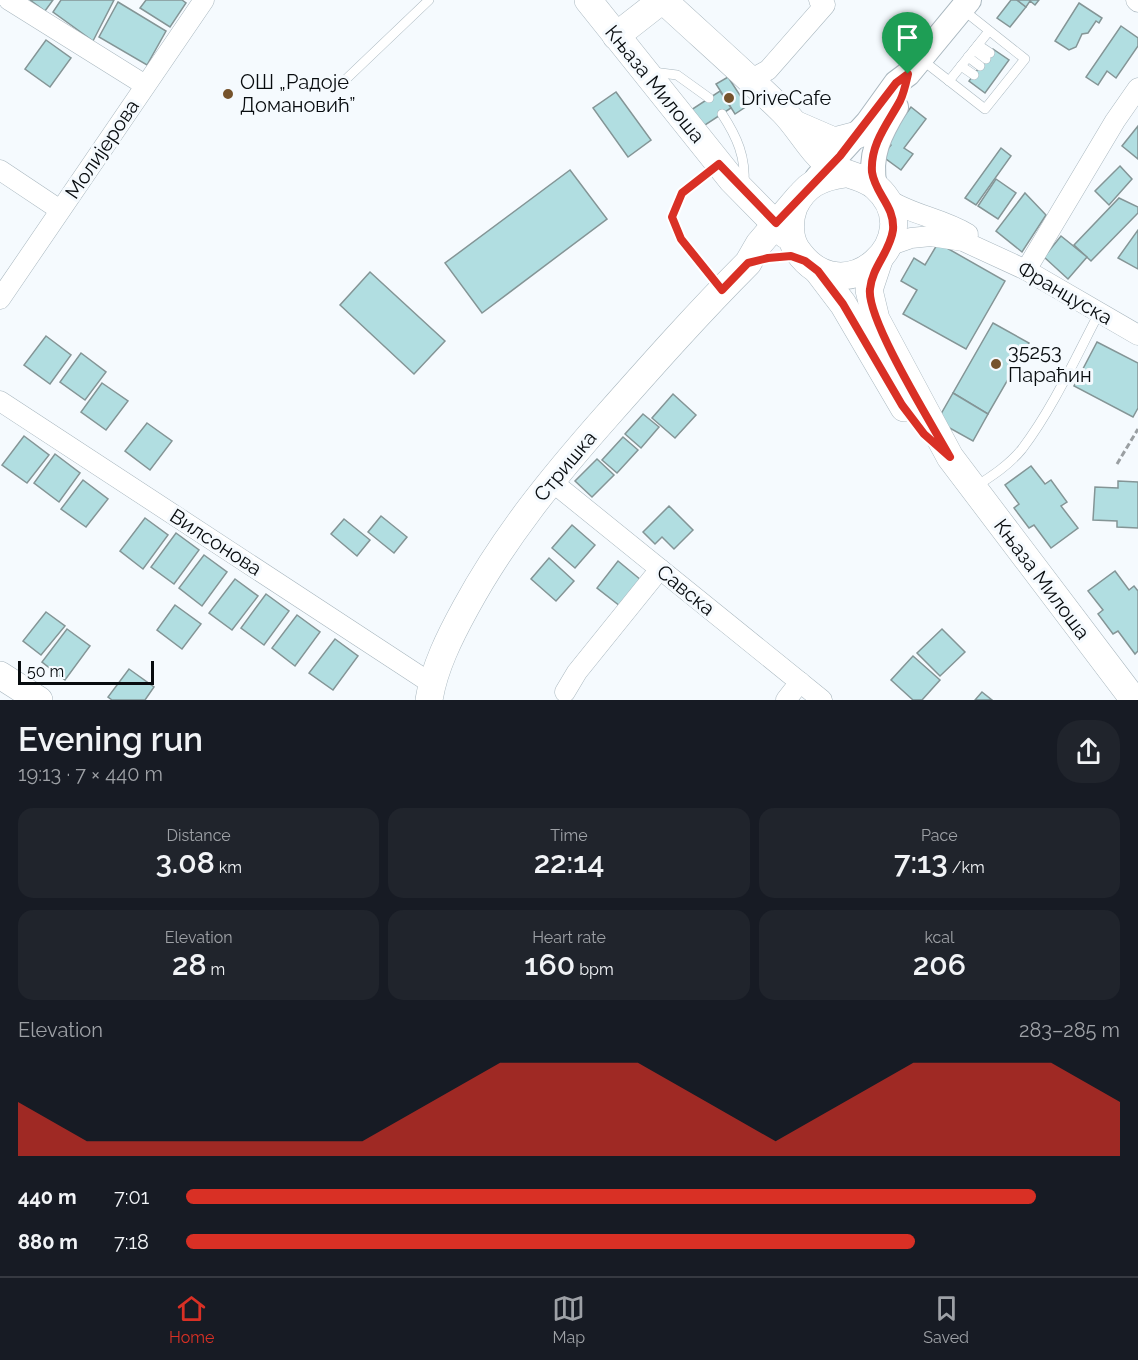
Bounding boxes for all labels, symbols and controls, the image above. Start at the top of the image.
pin [882,12,933,74]
street label: Књаза Милоша [600,20,710,148]
icon: arrive [891,21,924,54]
place label: ОШ „Радоје Домановић” [240,70,356,117]
place label: DriveCafe [741,86,832,110]
marker: ОШ „Радоје Домановић” [221,87,235,101]
marker: DriveCafe [722,91,736,105]
street label: Молијерова [60,95,144,203]
street label: Француска [1013,256,1117,330]
place label: 35253 Параћин [1008,340,1092,387]
marker: 35253 Параћин [989,357,1003,371]
street label: Стришка [529,426,601,506]
street label: Вилсонова [166,503,266,581]
street label: Књаза Милоша [989,514,1095,644]
street label: Савска [652,559,720,621]
scale bar [18,658,154,686]
text: 50 m [27,662,64,681]
text: Evening run [18,720,203,759]
button: share [1057,720,1120,783]
text: 19:13 · 7 × 440 m [18,762,163,786]
text: Distance [167,826,231,845]
text: Time [550,826,588,845]
text: Pace [921,826,958,845]
text: 3.08 [155,845,215,880]
text: 22:14 [534,845,604,880]
text: 7:13 [894,845,948,880]
text: km [215,858,242,877]
text: /km [948,858,985,877]
text: Elevation [165,928,233,947]
text: Heart rate [532,928,606,947]
text: kcal [924,928,954,947]
text: 28 [172,947,207,982]
text: 160 [524,947,575,982]
text: 206 [913,947,966,982]
text: m [207,960,225,979]
text: bpm [575,960,614,979]
text: Elevation [18,1018,103,1042]
text: 283–285 m [1019,1018,1120,1042]
text: 440 m [18,1185,77,1209]
text: 7:01 [114,1185,149,1209]
text: 880 m [18,1230,78,1254]
text: 7:18 [114,1230,149,1254]
tab: Home [169,1292,214,1347]
tab: Map [552,1292,585,1347]
tab: Saved [923,1292,969,1347]

